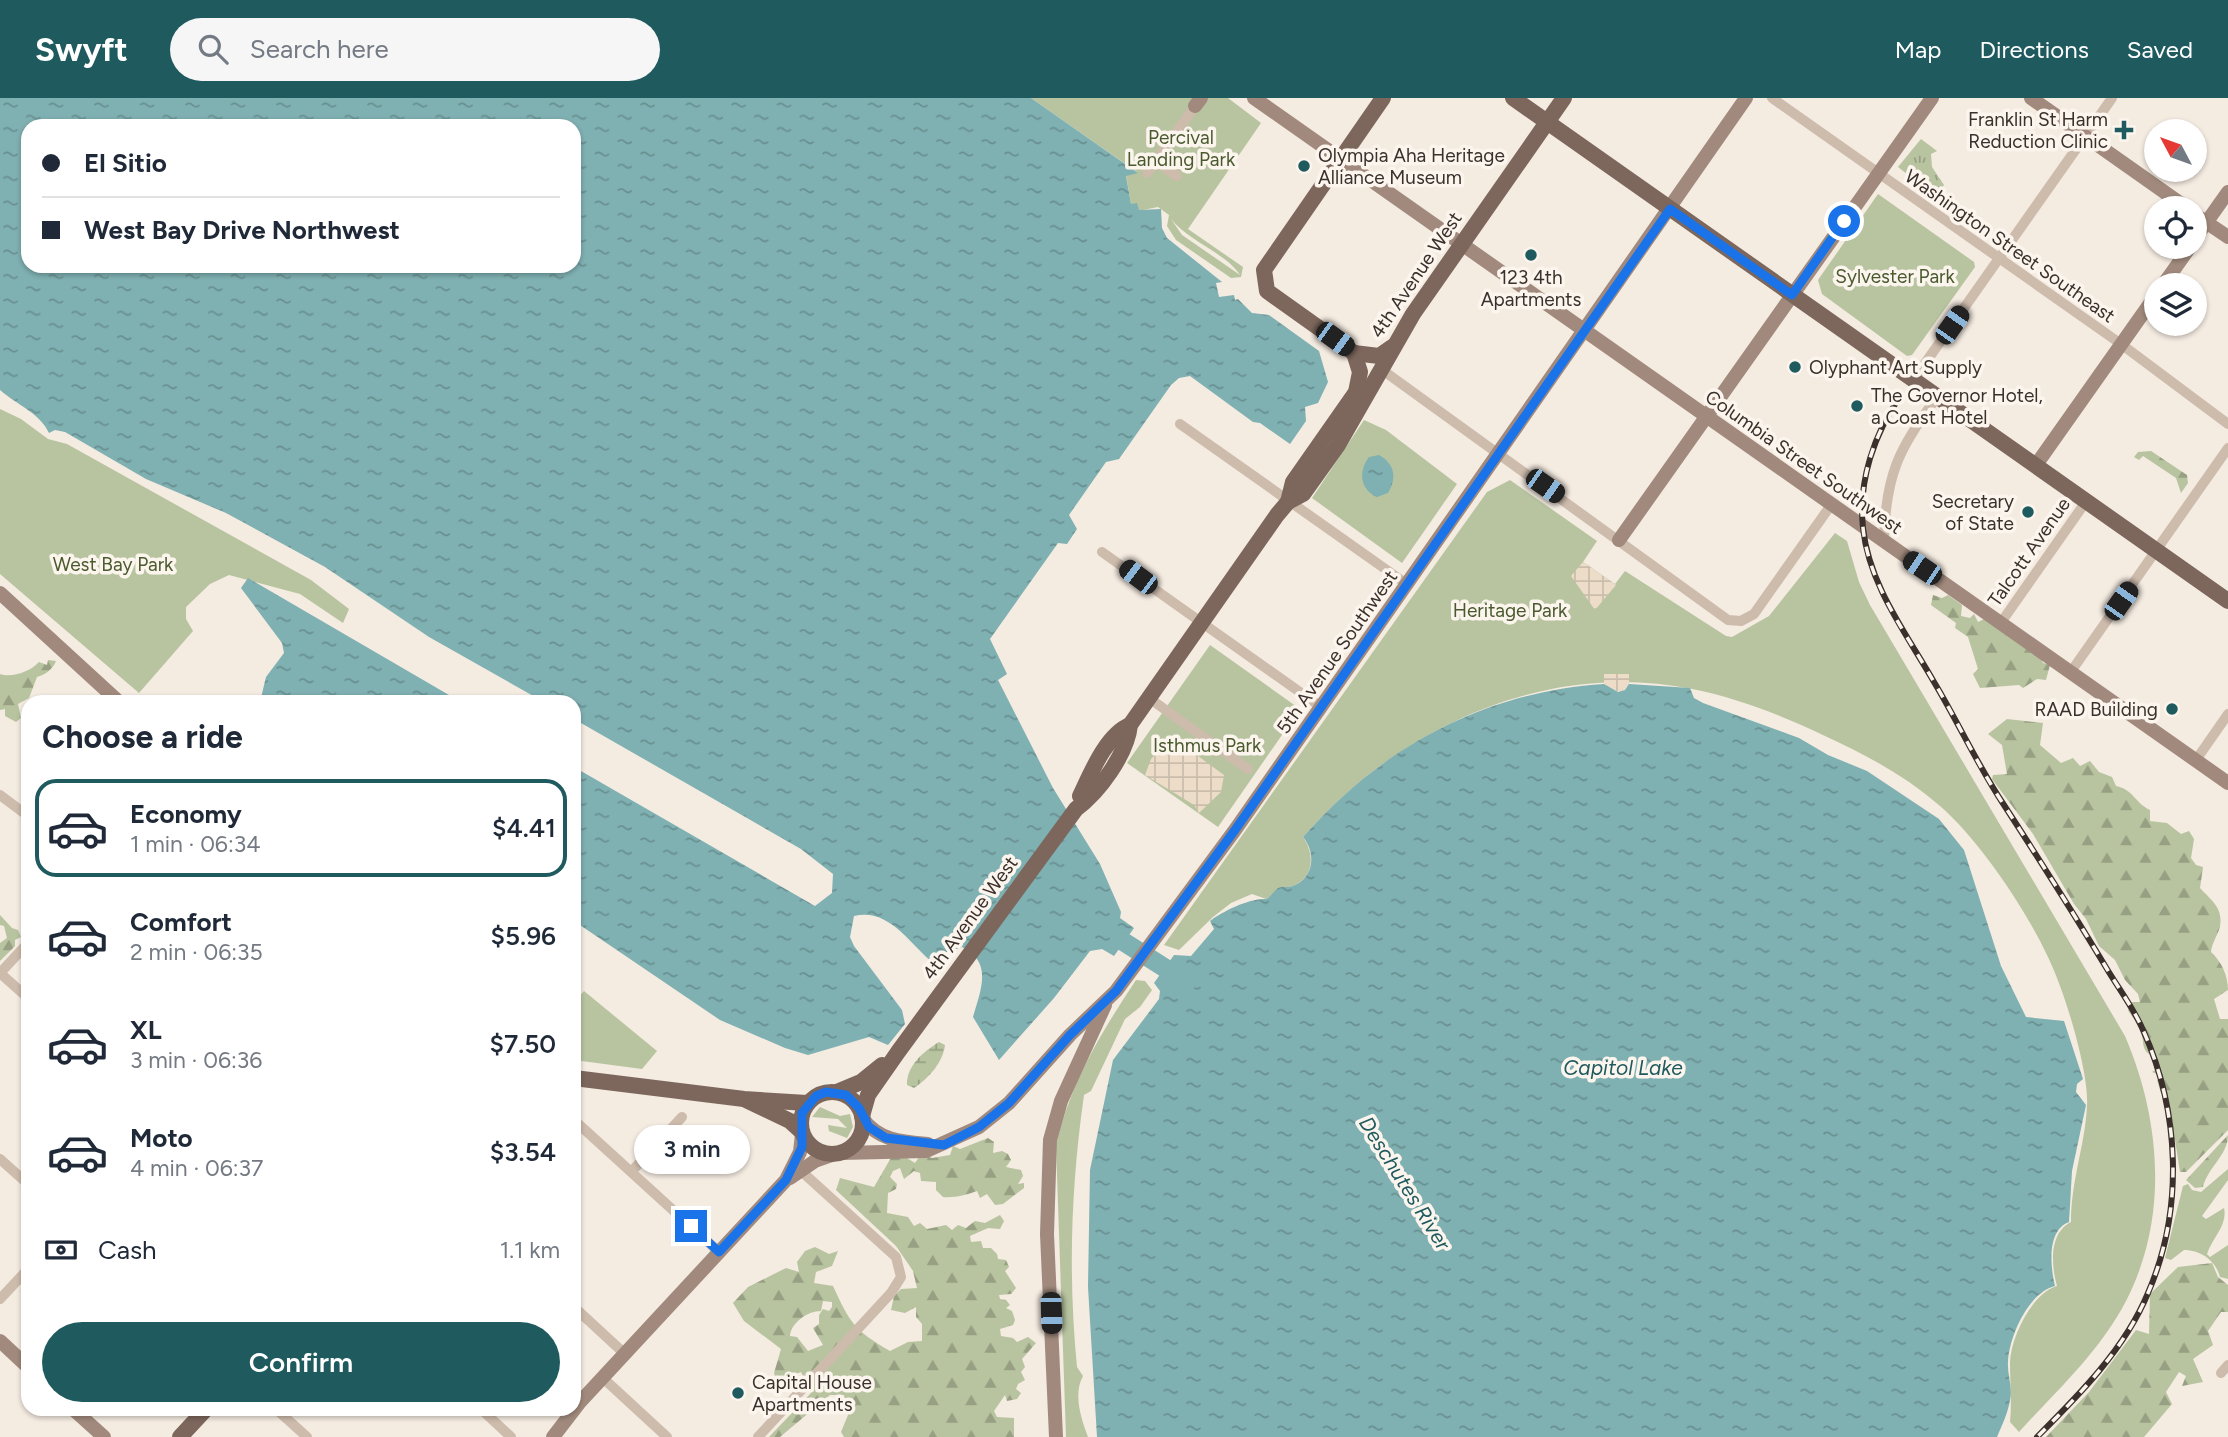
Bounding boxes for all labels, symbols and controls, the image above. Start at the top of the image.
search box [170,18,660,81]
text: Swyft [35,30,128,69]
icon: search [194,30,232,68]
text: Search here [250,33,389,65]
text: Map [1895,35,1941,64]
text: Directions [1979,35,2089,64]
text: Saved [2127,35,2193,64]
place label: Franklin St Harm Reduction Clinic [1968,108,2108,153]
north arrow [2144,119,2207,182]
map controls [2144,119,2207,336]
marker: Franklin St Harm Reduction Clinic [2114,120,2134,140]
park label: Percival Landing Park [1127,126,1236,171]
place label: Olympia Aha Heritage Alliance Museum [1318,144,1505,189]
text: El Sitio [84,147,167,179]
marker: Olympia Aha Heritage Alliance Museum [1296,158,1312,174]
street label: Washington Street Southeast [1900,165,2120,327]
button: locate [2144,196,2207,259]
route start [1828,205,1860,237]
street label: 4th Avenue West [1365,208,1467,342]
text: West Bay Drive Northwest [84,214,400,246]
marker: 123 4th Apartments [1523,247,1539,263]
park label: Sylvester Park [1835,265,1956,288]
place label: 123 4th Apartments [1481,266,1581,311]
button: layers [2144,273,2207,336]
car [1932,302,1973,348]
car [1312,318,1359,360]
place label: Olyphant Art Supply [1809,356,1982,379]
marker: Olyphant Art Supply [1787,359,1803,375]
place label: The Governor Hotel, a Coast Hotel [1871,384,2043,429]
street label: Columbia Street Southwest [1701,385,1907,539]
marker: The Governor Hotel, a Coast Hotel [1849,398,1865,414]
car [1522,465,1569,507]
place label: Secretary of State [1932,490,2014,535]
street label: Talcott Avenue [1983,493,2075,611]
marker: Secretary of State [2020,504,2036,520]
car [1899,548,1946,588]
park label: West Bay Park [53,553,174,576]
car [1115,556,1162,598]
street label: 5th Avenue Southwest [1272,566,1402,738]
car [2101,578,2142,624]
park label: Heritage Park [1453,599,1568,622]
place label: RAAD Building [2034,698,2158,721]
marker: RAAD Building [2164,701,2180,717]
text: Choose a ride [42,718,243,756]
park label: Isthmus Park [1153,734,1262,757]
icon: car [46,797,109,860]
text: Economy [130,798,242,830]
text: $4.41 [492,812,556,844]
text: 1 min · 06:34 [130,830,261,858]
street label: 4th Avenue West [917,852,1023,984]
icon: car [46,905,109,968]
text: Comfort [130,906,232,938]
text: $5.96 [491,920,556,952]
text: 2 min · 06:35 [130,938,263,966]
icon: car [46,1013,109,1076]
text: XL [130,1014,162,1046]
text: $7.50 [489,1028,556,1060]
text: 3 min · 06:36 [130,1046,262,1074]
water label: Capitol Lake [1563,1055,1683,1080]
water label: Deschutes River [1354,1112,1456,1255]
icon: car [46,1121,109,1184]
text: Moto [130,1122,193,1154]
callout: 3 min [633,1124,749,1174]
text: 3 min [664,1135,720,1163]
text: $3.54 [490,1136,556,1168]
text: 4 min · 06:37 [130,1154,263,1182]
route end [675,1210,707,1242]
icon: cash [42,1231,80,1269]
text: Cash [98,1234,157,1266]
text: 1.1 km [500,1236,560,1264]
car [1040,1292,1063,1334]
button: Confirm [42,1322,560,1402]
place label: Capital House Apartments [752,1371,872,1416]
marker: Capital House Apartments [730,1385,746,1401]

